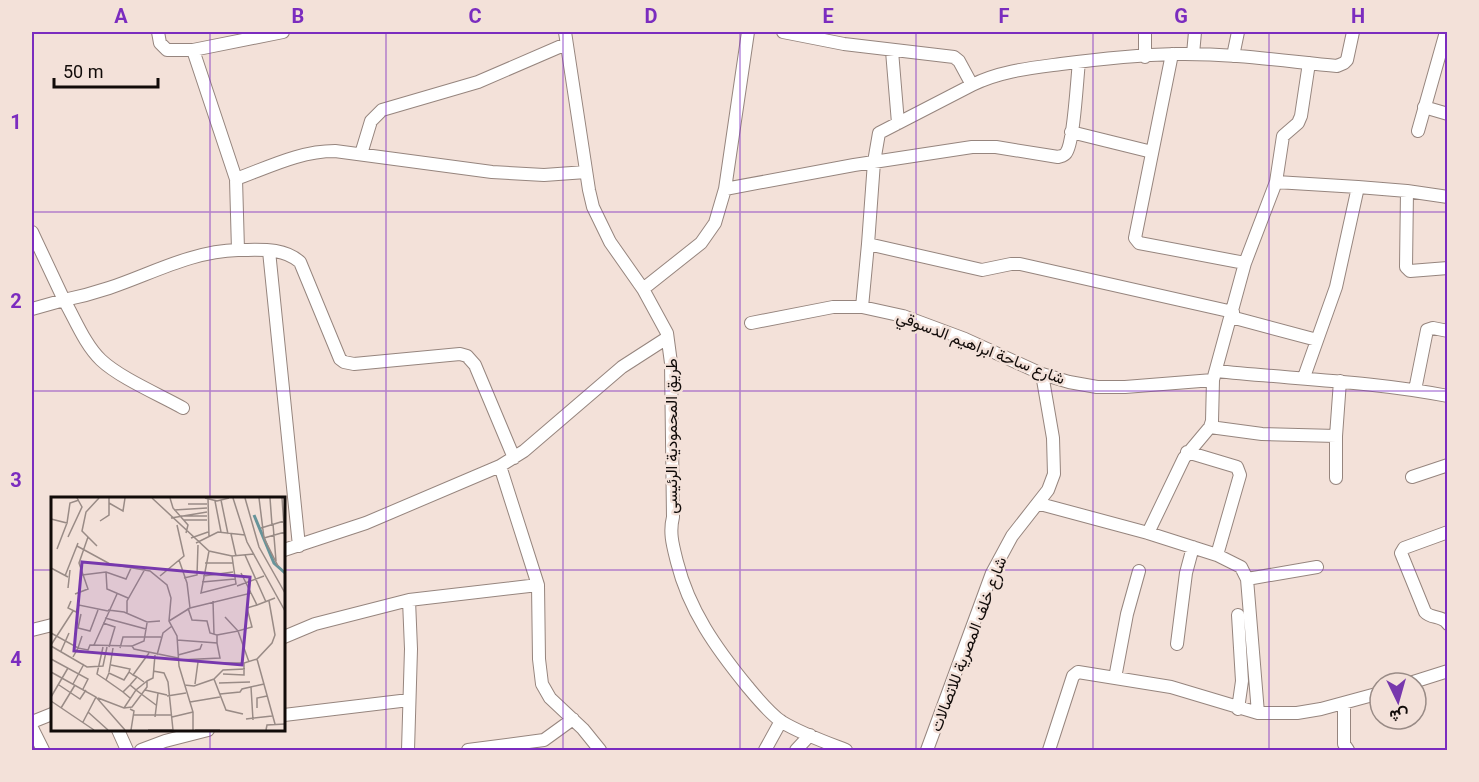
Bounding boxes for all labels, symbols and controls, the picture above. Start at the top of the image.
text: A [114,4,128,28]
text: B [292,4,304,28]
text: C [468,4,482,28]
text: D [645,4,658,28]
text: E [822,4,834,28]
text: F [999,4,1010,28]
text: G [1174,4,1188,28]
text: H [1351,4,1365,28]
scale bar [54,51,158,89]
text: 50 m [63,61,103,82]
text: 1 [10,110,22,134]
text: 2 [10,289,22,313]
street label: شارع ساحة ابراهيم الدسوقي [893,307,1068,392]
street label: طريق المحمودية الرئيسى [662,358,682,514]
text: 3 [10,468,22,492]
inset map [51,497,285,731]
street label: شارع خلف المصرية للاتصالات [926,554,1012,735]
text: 4 [10,647,22,671]
north arrow [1368,671,1428,731]
text: ش [1389,705,1410,726]

